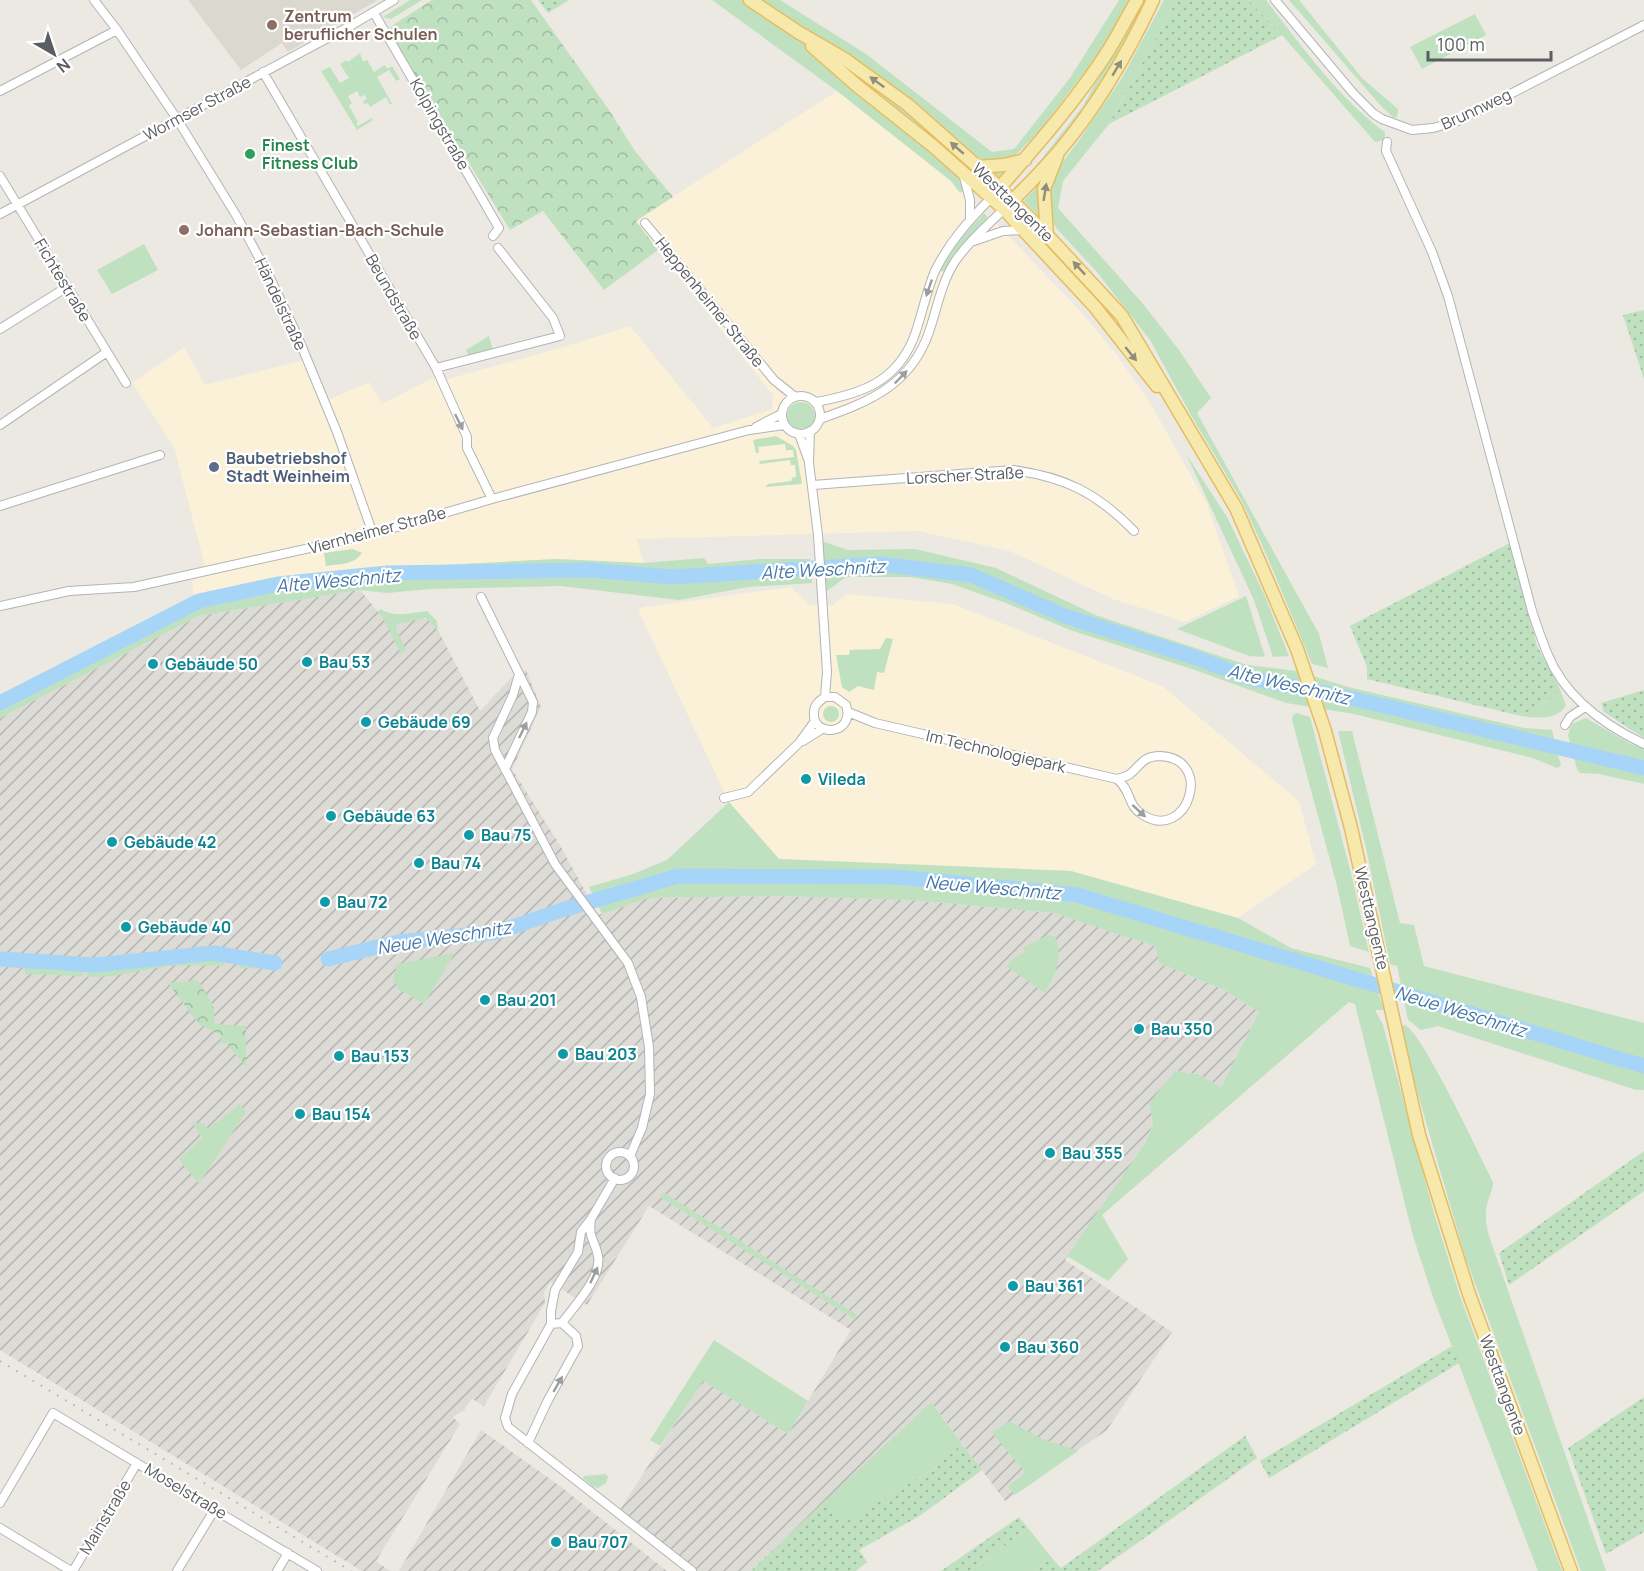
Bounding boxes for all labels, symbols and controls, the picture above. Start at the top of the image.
place label: Zentrum beruflicher Schulen [284,5,437,45]
marker: Zentrum beruflicher Schulen [265,18,279,32]
north arrow [24,24,84,84]
scale bar [1428,24,1551,62]
text: 100 m [1437,32,1485,56]
text: N [52,53,75,78]
one-way arrow [1111,60,1122,76]
street label: Wormser Straße [139,70,255,146]
street label: Kolpingstraße [405,74,475,174]
one-way arrow [869,77,884,89]
street label: Brunnweg [1437,83,1515,135]
place label: Finest Fitness Club [262,134,358,174]
one-way arrow [949,142,964,155]
marker: Finest Fitness Club [243,147,257,161]
street label: Westtangente [967,157,1059,247]
one-way arrow [1041,182,1050,201]
place label: Johann-Sebastian-Bach-Schule [196,219,445,241]
marker: Johann-Sebastian-Bach-Schule [177,223,191,237]
street label: Heppenheimer Straße [651,232,769,372]
street label: Fichtestraße [29,234,97,326]
street label: Beundstraße [361,250,427,344]
street label: Händelstraße [250,254,312,354]
one-way arrow [1072,261,1086,276]
one-way arrow [924,279,934,297]
one-way arrow [1125,346,1137,361]
one-way arrow [894,370,908,384]
one-way arrow [455,413,464,430]
place label: Baubetriebshof Stadt Weinheim [226,447,350,487]
marker: Baubetriebshof Stadt Weinheim [207,460,221,474]
street label: Lorscher Straße [906,461,1024,489]
street label: Viernheimer Straße [306,501,448,559]
water label: Alte Weschnitz [760,554,888,584]
water label: Alte Weschnitz [275,562,404,597]
place label: Bau 53 [319,651,370,673]
place label: Gebäude 50 [165,653,258,675]
marker: Bau 53 [300,655,314,669]
marker: Gebäude 50 [146,657,160,671]
water label: Alte Weschnitz [1226,658,1355,710]
place label: Gebäude 69 [378,711,471,733]
marker: Gebäude 69 [359,715,373,729]
one-way arrow [519,721,528,738]
street label: Im Technologiepark [924,724,1069,778]
place label: Vileda [818,768,866,790]
marker: Vileda [799,772,813,786]
one-way arrow [1132,804,1147,818]
place label: Gebäude 63 [343,805,435,827]
marker: Gebäude 63 [324,809,338,823]
place label: Bau 75 [481,824,531,846]
marker: Bau 75 [462,828,476,842]
place label: Gebäude 42 [124,831,216,853]
marker: Gebäude 42 [105,835,119,849]
place label: Bau 74 [431,852,481,874]
marker: Bau 74 [412,856,426,870]
street label: Westtangente [1349,864,1395,972]
water label: Neue Weschnitz [924,869,1064,905]
place label: Bau 72 [337,891,388,913]
marker: Bau 72 [318,895,332,909]
water label: Neue Weschnitz [375,914,515,959]
place label: Gebäude 40 [138,916,231,938]
marker: Gebäude 40 [119,920,133,934]
water label: Neue Weschnitz [1393,980,1532,1043]
place label: Bau 201 [497,989,557,1011]
marker: Bau 201 [478,993,492,1007]
place label: Bau 350 [1151,1018,1213,1040]
marker: Bau 350 [1132,1022,1146,1036]
place label: Bau 203 [575,1043,637,1065]
place label: Bau 153 [351,1045,409,1067]
marker: Bau 203 [556,1047,570,1061]
marker: Bau 153 [332,1049,346,1063]
place label: Bau 154 [312,1103,371,1125]
marker: Bau 154 [293,1107,307,1121]
place label: Bau 355 [1062,1142,1123,1164]
marker: Bau 355 [1043,1146,1057,1160]
one-way arrow [589,1267,598,1284]
place label: Bau 361 [1025,1275,1084,1297]
marker: Bau 361 [1006,1279,1020,1293]
street label: Westtangente [1475,1332,1531,1438]
place label: Bau 360 [1017,1336,1079,1358]
marker: Bau 360 [998,1340,1012,1354]
one-way arrow [553,1375,563,1392]
street label: Moselstraße [141,1458,231,1524]
street label: Mainstraße [74,1475,136,1559]
place label: Bau 707 [568,1531,628,1553]
marker: Bau 707 [549,1535,563,1549]

